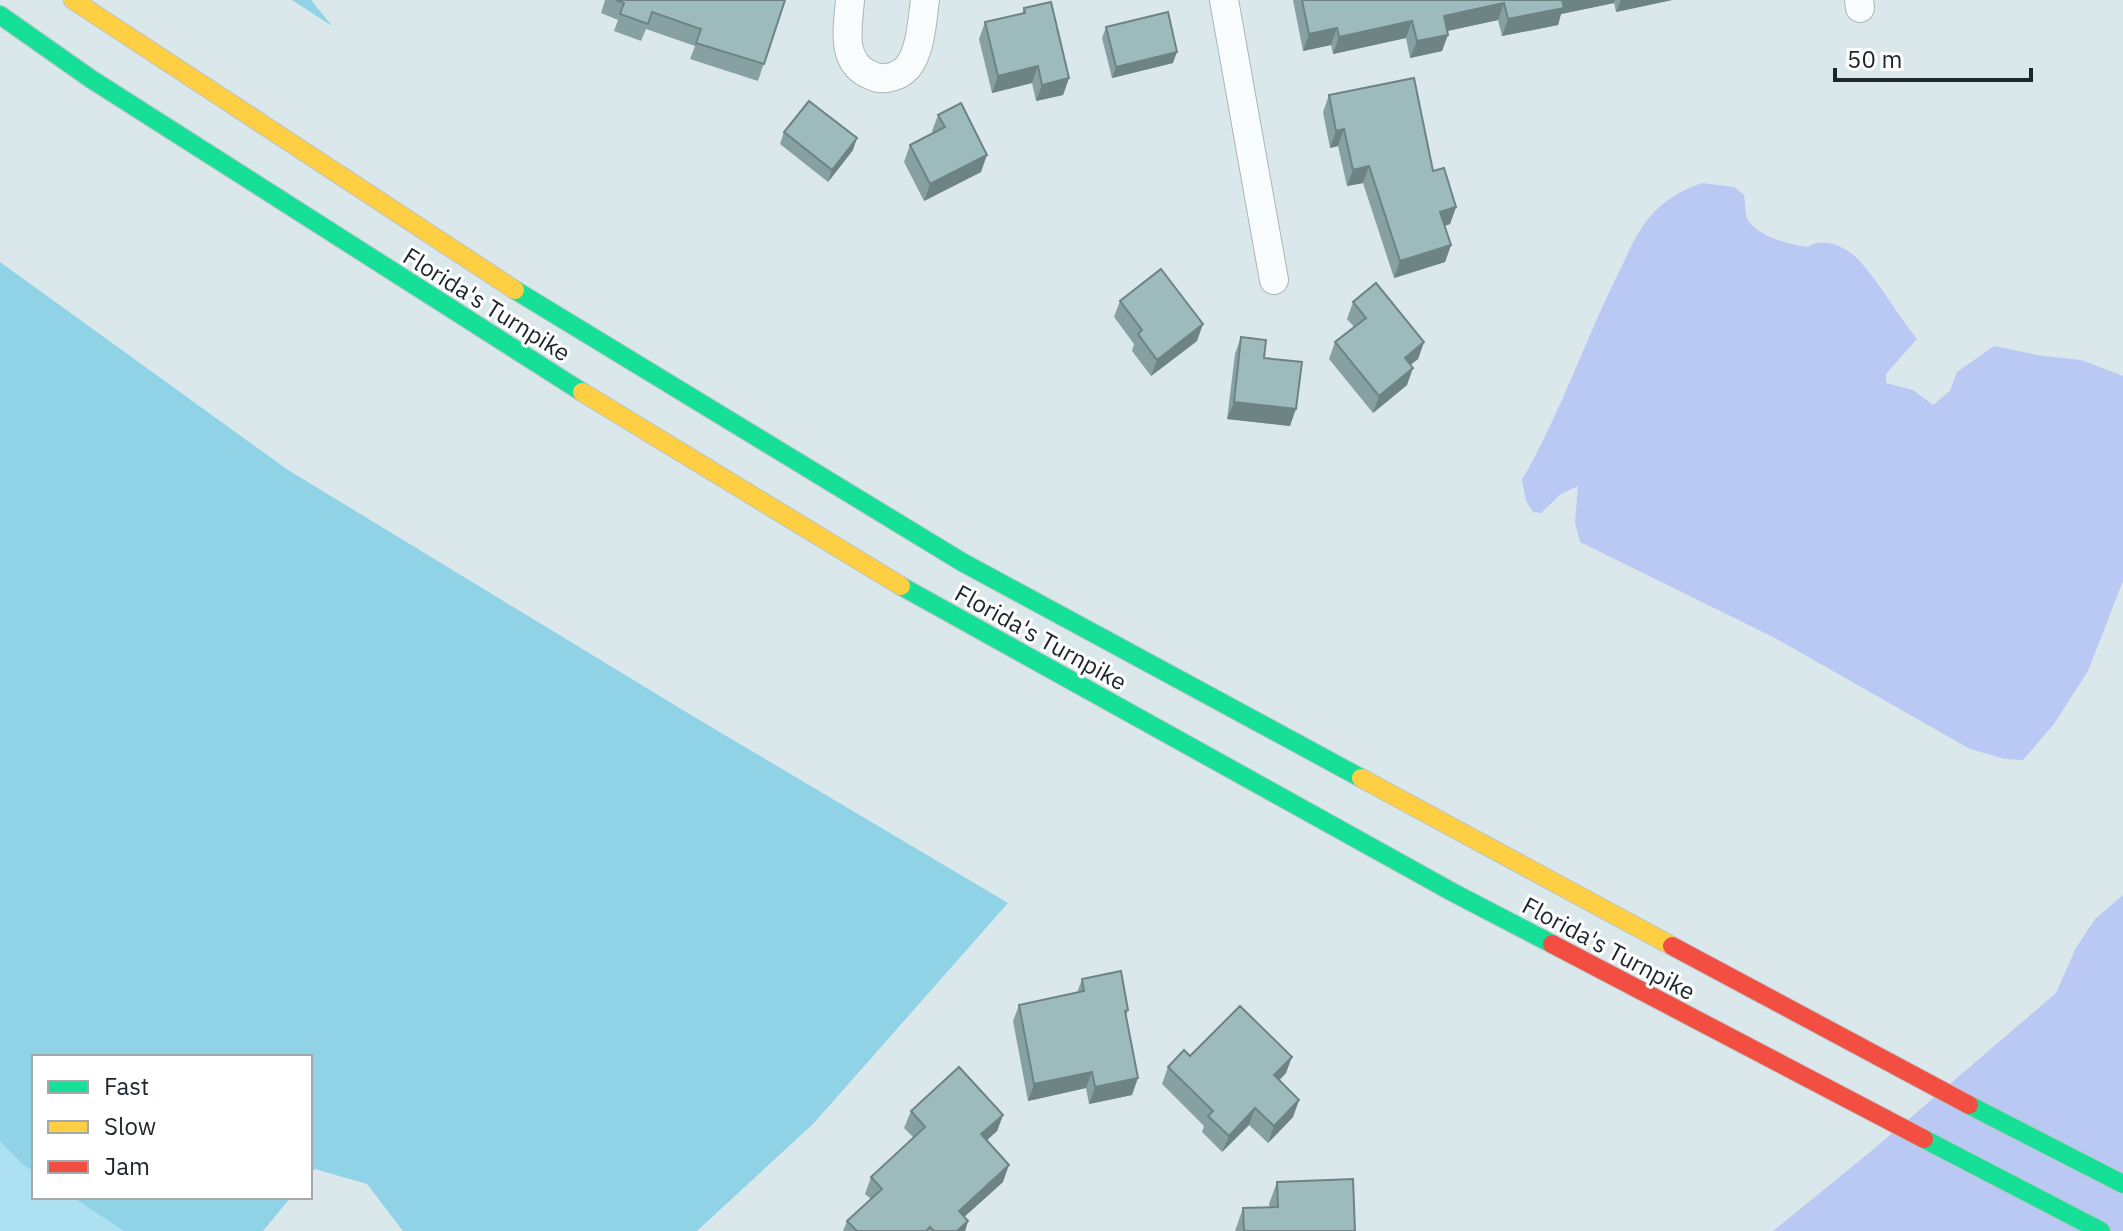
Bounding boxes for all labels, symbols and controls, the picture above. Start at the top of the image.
scale bar [1835,32,2031,82]
text: 50 m [1847,43,1902,75]
street label: Florida's Turnpike [397,240,577,368]
street label: Florida's Turnpike [949,577,1133,697]
street label: Florida's Turnpike [1517,889,1701,1007]
legend [32,1055,312,1199]
text: Fast [104,1070,149,1102]
text: Slow [104,1110,156,1142]
text: Jam [104,1150,150,1182]

